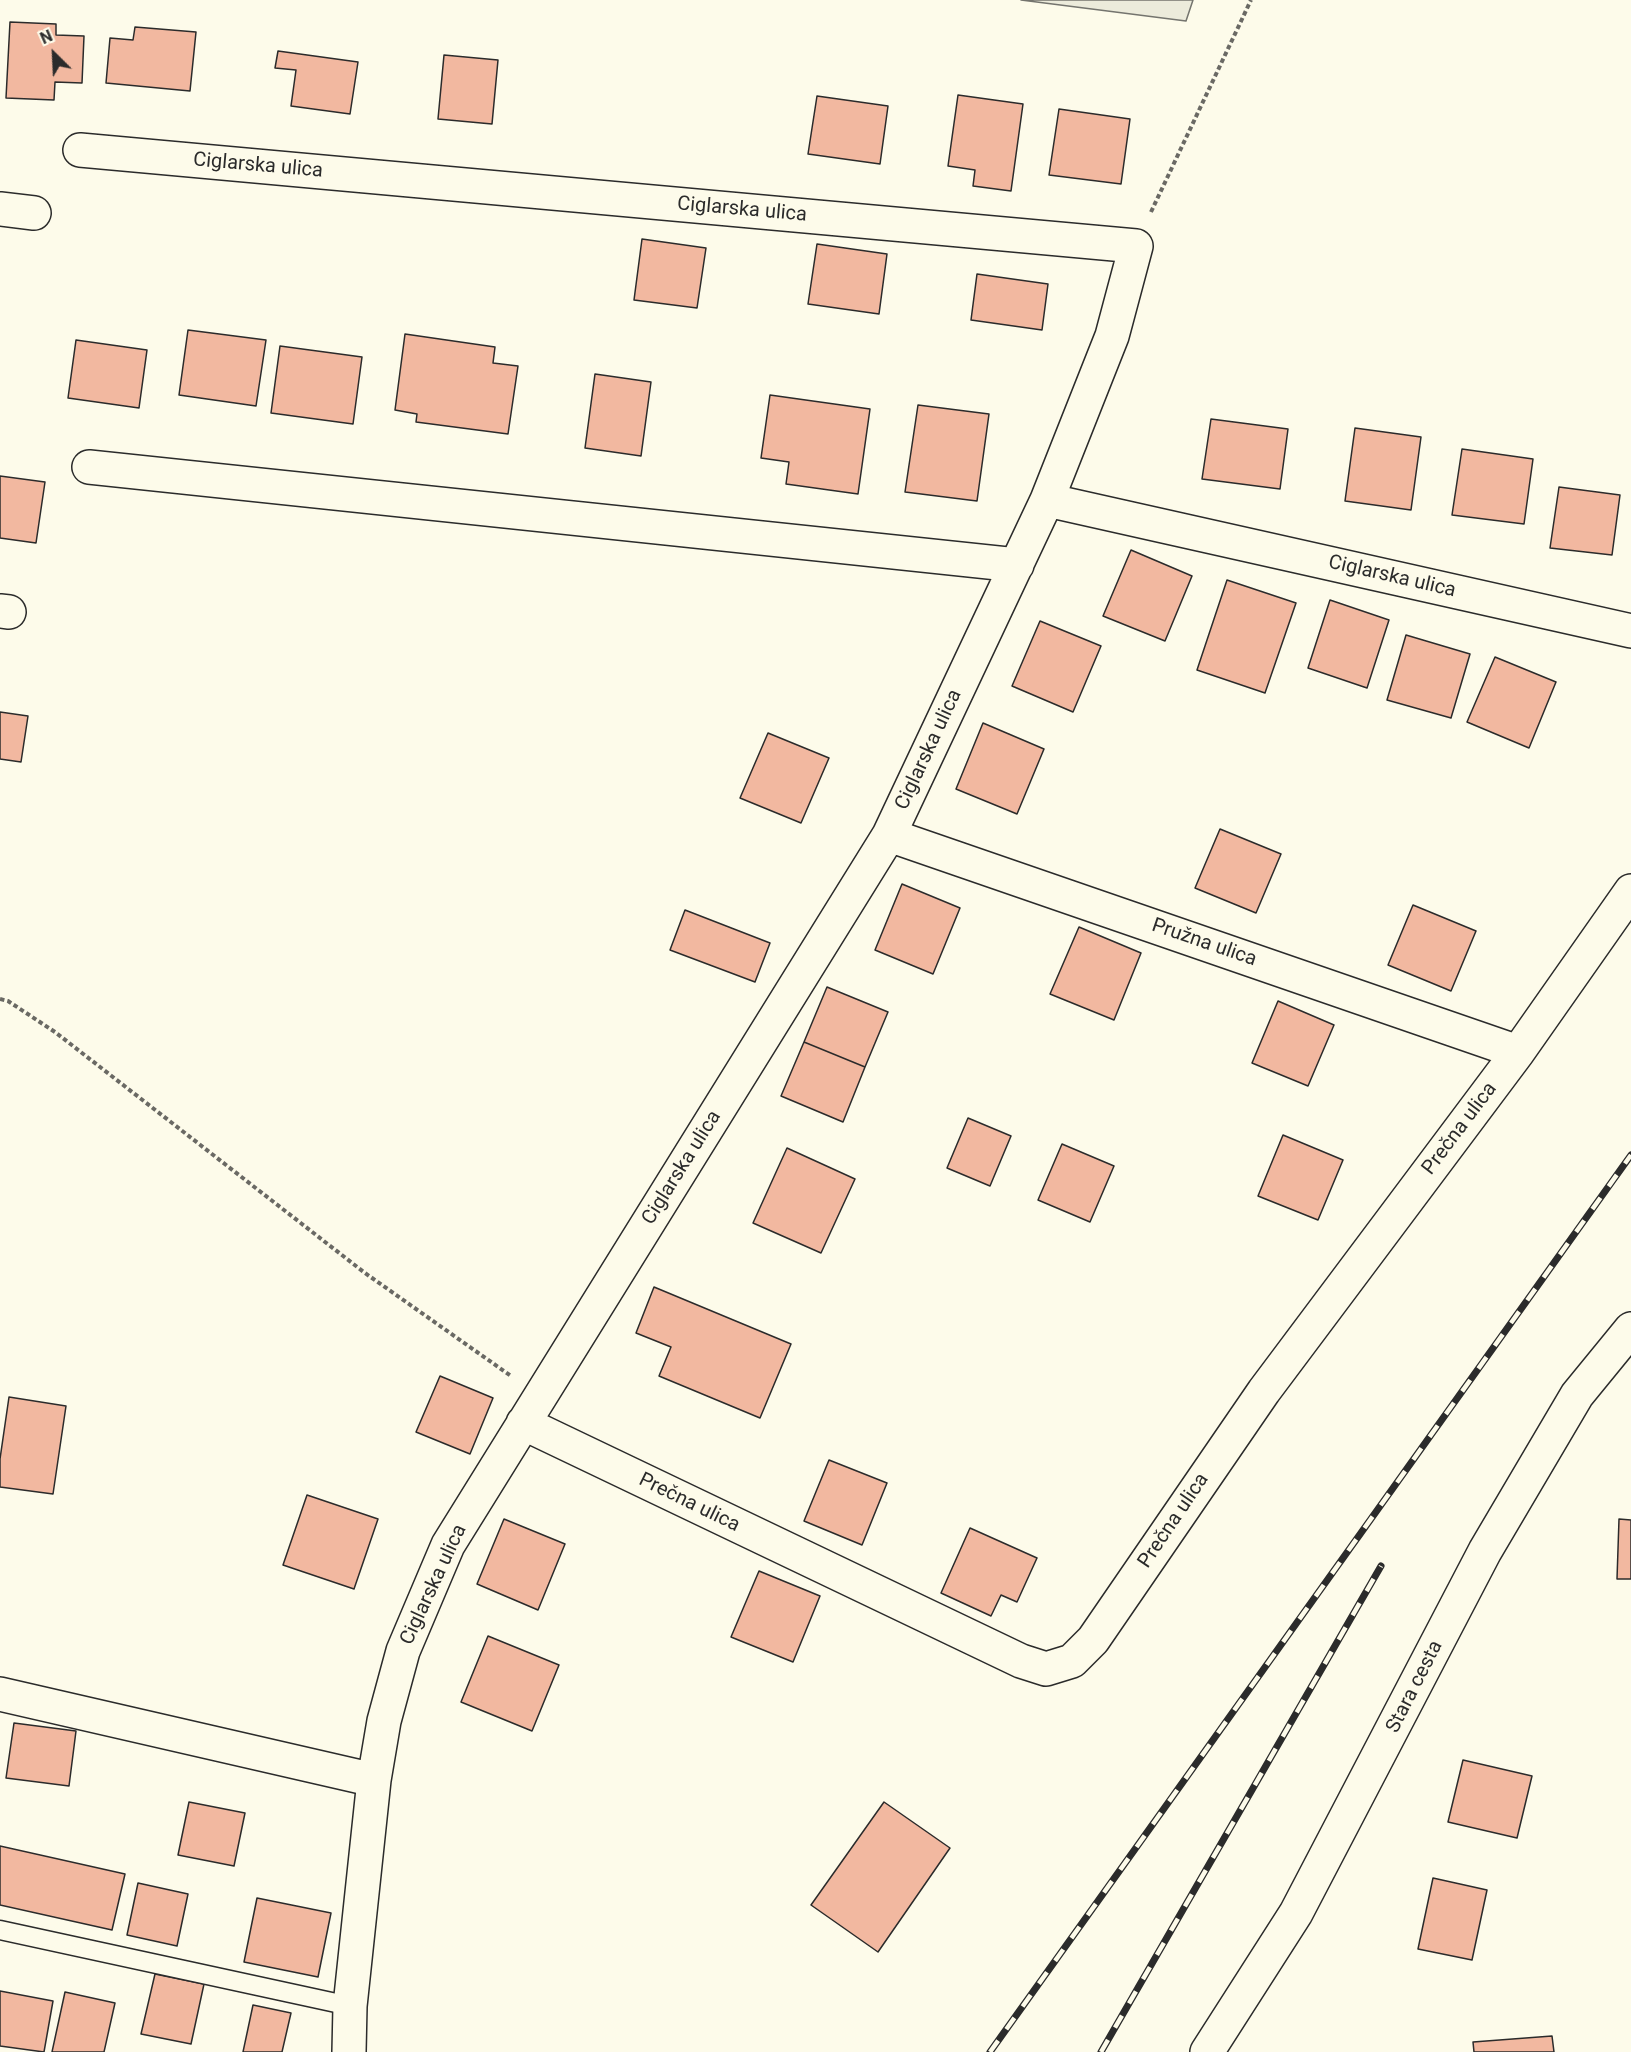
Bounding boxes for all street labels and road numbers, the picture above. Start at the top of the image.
street label: Ciglarska ulica [192,148,324,184]
street label: Ciglarska ulica [676,192,808,228]
street label: Ciglarska ulica [1326,551,1458,603]
street label: Ciglarska ulica [891,686,967,814]
street label: Pružna ulica [1148,914,1260,972]
street label: Prečna ulica [1418,1078,1502,1180]
street label: Ciglarska ulica [637,1107,727,1229]
street label: Prečna ulica [635,1468,743,1538]
street label: Prečna ulica [1134,1469,1214,1573]
street label: Ciglarska ulica [396,1521,472,1649]
street label: Stara cesta [1382,1637,1448,1737]

